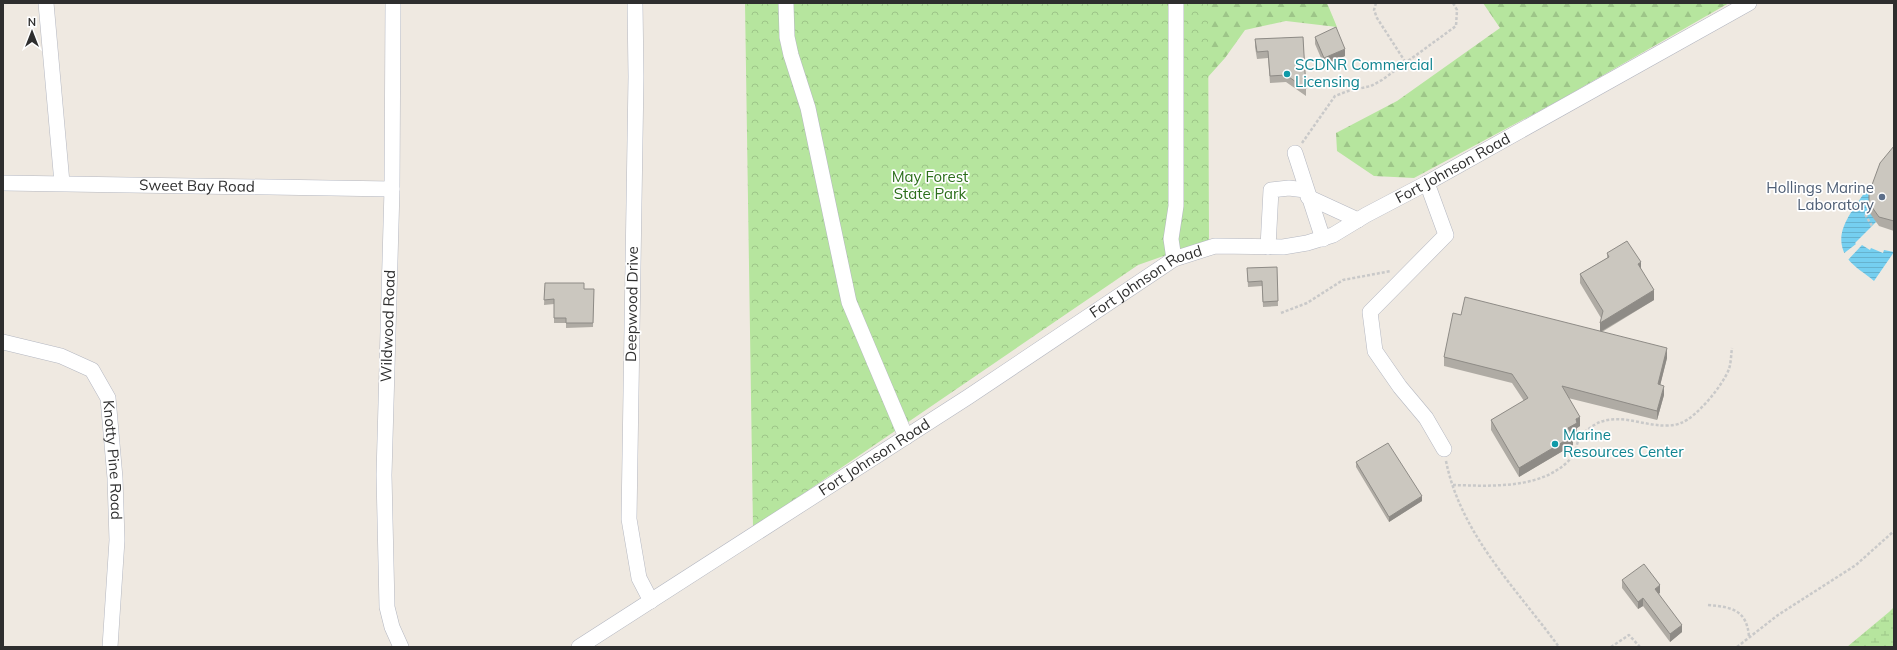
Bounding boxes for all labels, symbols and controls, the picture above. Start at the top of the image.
north arrow [12,12,52,52]
text: N [28,15,36,29]
place label: SCDNR Commercial Licensing [1295,55,1433,91]
marker: SCDNR Commercial Licensing [1282,69,1292,79]
street label: Fort Johnson Road [1392,128,1513,207]
park label: May Forest State Park [892,167,968,203]
street label: Sweet Bay Road [139,175,255,196]
place label: Hollings Marine Laboratory [1766,178,1874,214]
marker: Hollings Marine Laboratory [1877,192,1887,202]
street label: Fort Johnson Road [1086,241,1204,322]
street label: Deepwood Drive [621,246,642,362]
street label: Wildwood Road [376,269,399,383]
street label: Knotty Pine Road [99,399,126,520]
street label: Fort Johnson Road [815,414,933,500]
place label: Marine Resources Center [1563,425,1684,461]
marker: Marine Resources Center [1550,439,1560,449]

